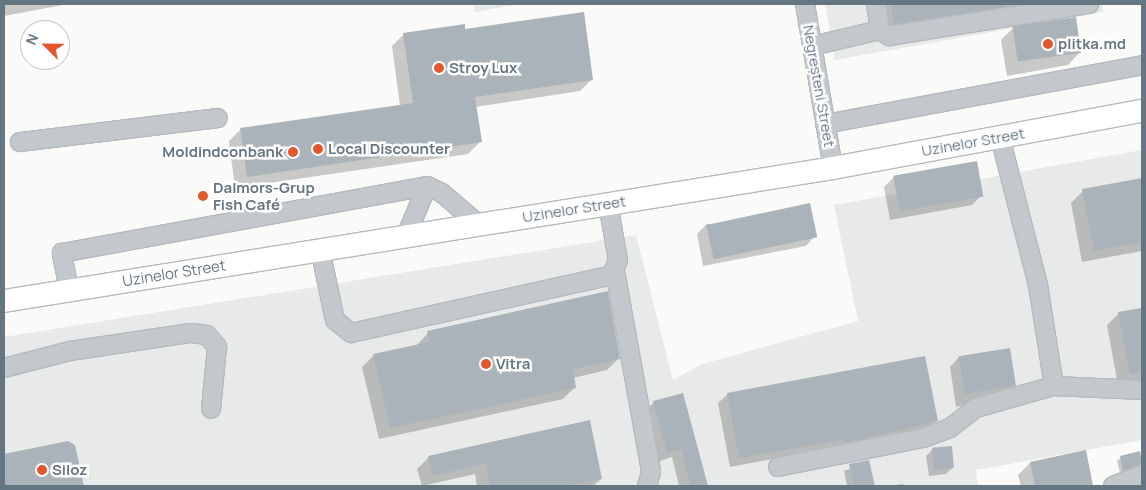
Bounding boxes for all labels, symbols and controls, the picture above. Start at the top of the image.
north arrow [20,20,70,70]
street label: Negreșteni Street [799,24,839,148]
text: N [21,31,42,48]
place label: plitka.md [1058,35,1126,53]
marker: plitka.md [1042,38,1054,50]
place label: Stroy Lux [449,59,517,77]
marker: Stroy Lux [433,62,445,74]
street label: Uzinelor Street [920,124,1026,160]
place label: Local Discounter [328,140,450,158]
place label: Moldindconbank [162,143,283,161]
marker: Local Discounter [312,143,324,155]
marker: Moldindconbank [287,146,299,158]
place label: Dalmors-Grup Fish Café [213,178,315,213]
marker: Dalmors-Grup Fish Café [197,190,209,202]
street label: Uzinelor Street [521,192,627,226]
street label: Uzinelor Street [121,256,227,290]
place label: Vitra [496,355,530,373]
marker: Vitra [480,358,492,370]
place label: Siloz [52,461,87,479]
marker: Siloz [36,464,48,476]

